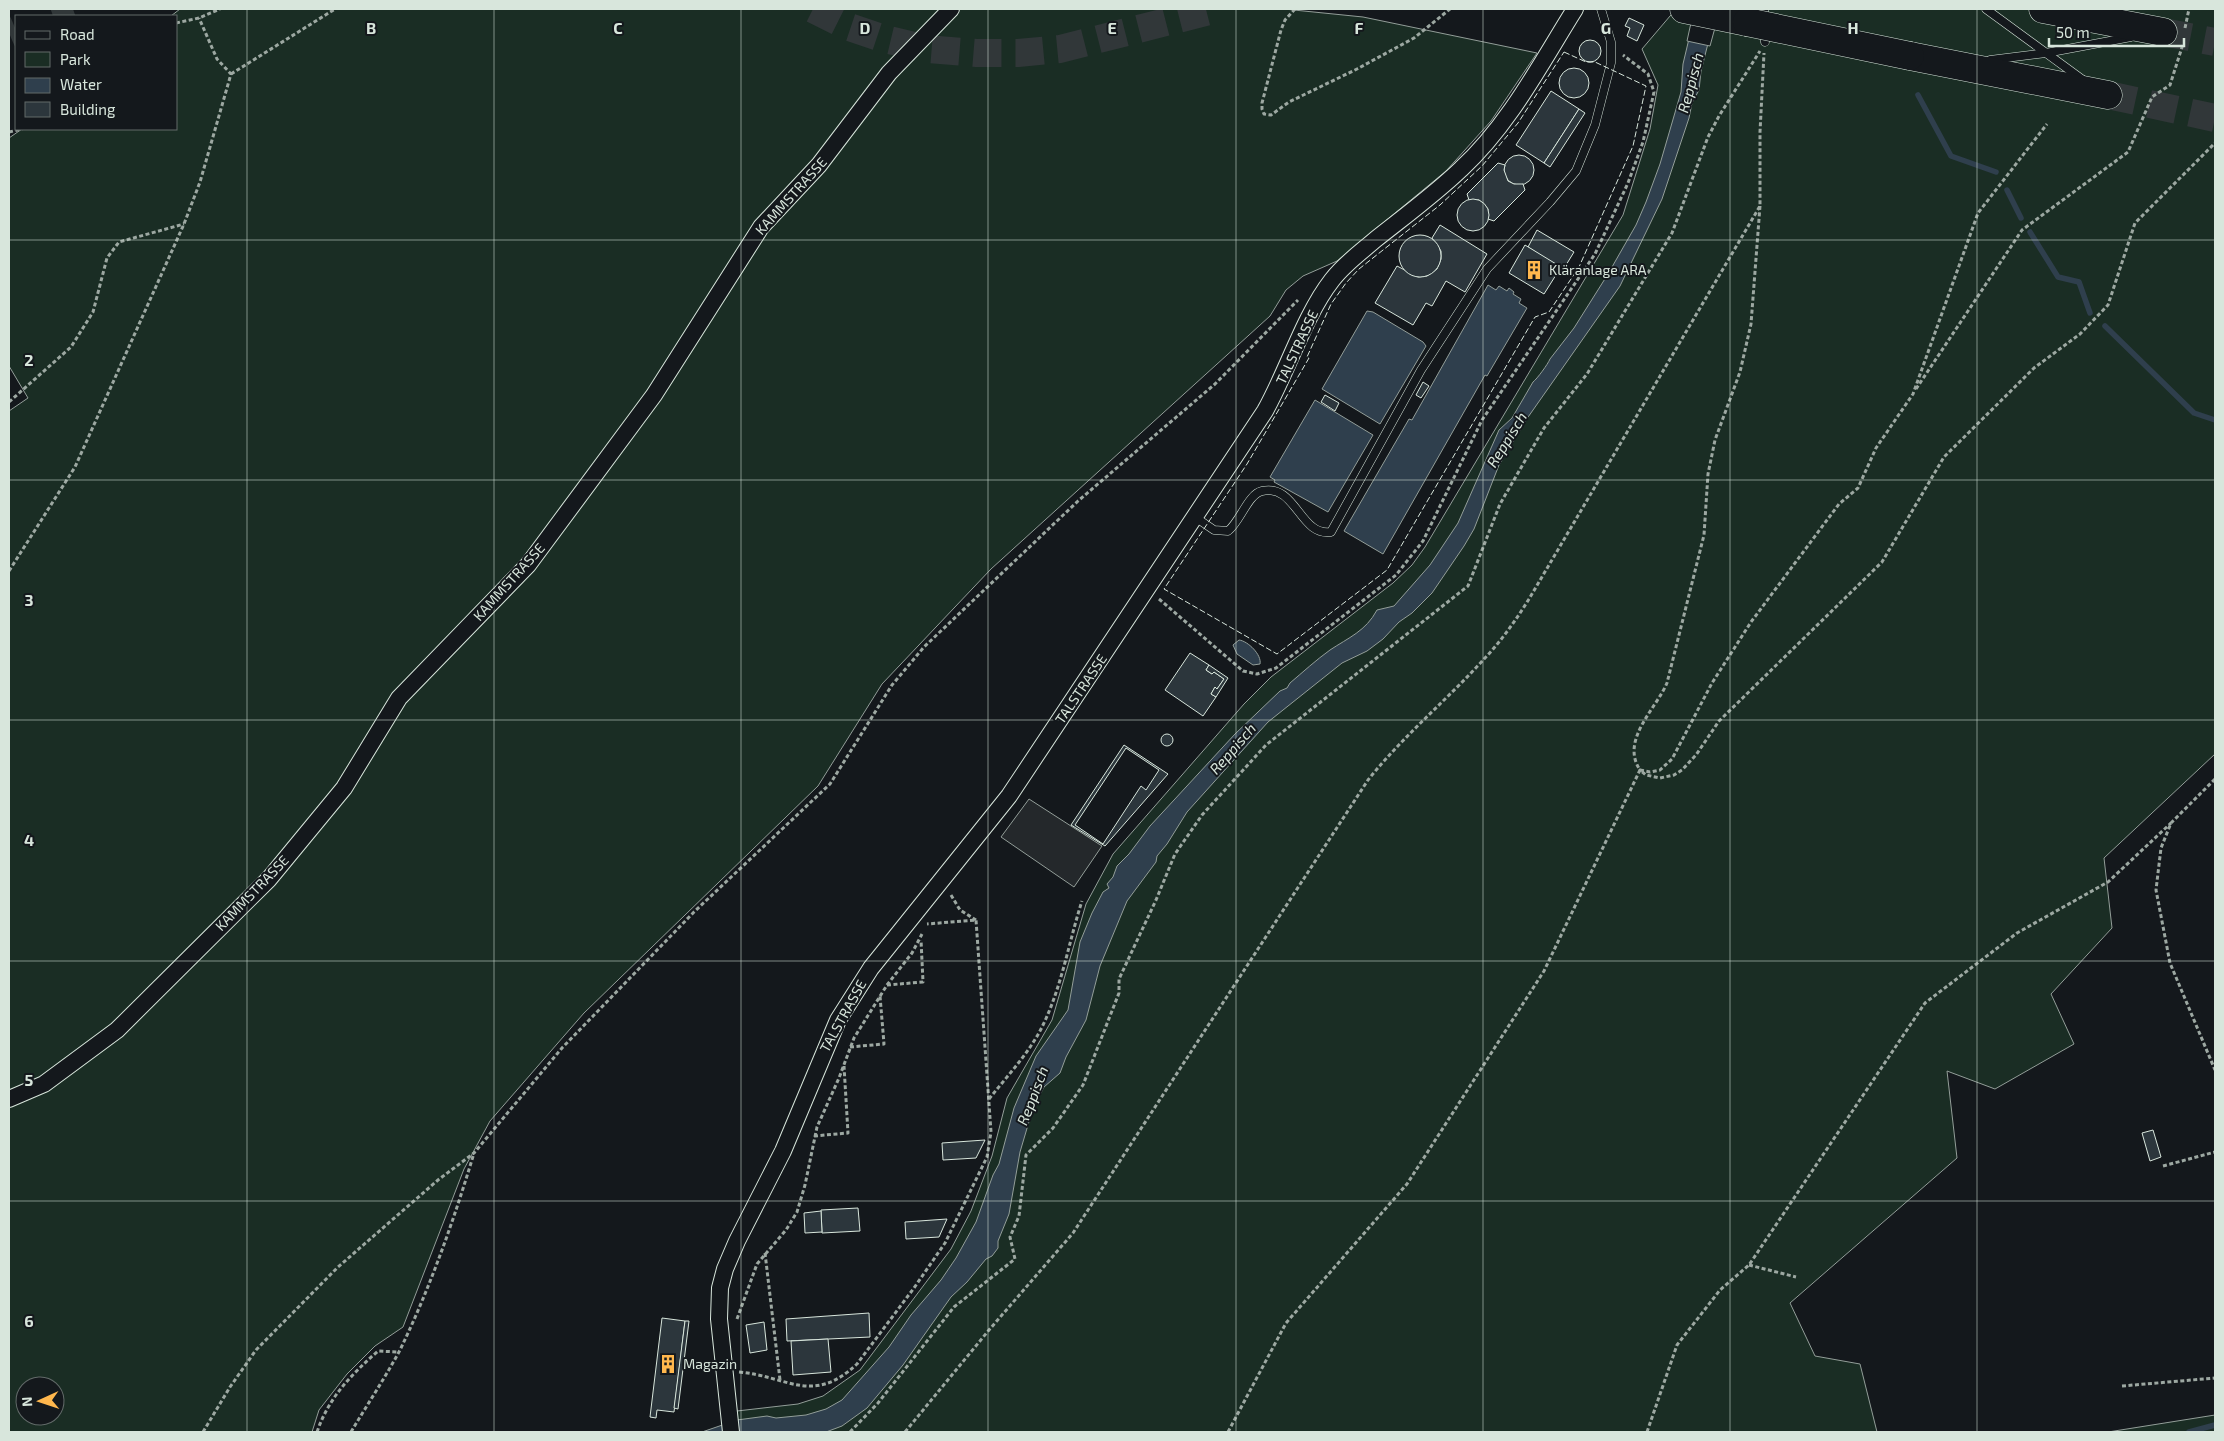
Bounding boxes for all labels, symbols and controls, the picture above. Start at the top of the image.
legend [15,15,178,130]
scale bar [2049,15,2184,47]
text: B [366,18,376,37]
text: C [613,18,623,37]
text: D [860,18,871,37]
text: E [1107,18,1117,37]
text: F [1355,18,1364,37]
text: G [1601,18,1611,37]
text: H [1847,18,1859,37]
text: 50 m [2056,23,2090,41]
text: Road [60,25,95,43]
text: Park [60,50,91,68]
water label: Reppisch [1673,51,1707,115]
text: Water [60,75,102,93]
text: Building [60,100,116,118]
street label: KAMMSTRASSE [751,153,830,238]
building icon: Kläranlage ARA [1523,259,1545,281]
place label: Kläranlage ARA [1549,261,1647,278]
street label: TALSTRASSE [1272,307,1321,387]
text: 2 [24,350,34,369]
water label: Reppisch [1482,409,1530,470]
street label: KAMMSTRASSE [469,539,548,624]
text: 3 [24,590,34,609]
street label: TALSTRASSE [1051,651,1110,727]
water label: Reppisch [1205,719,1259,778]
text: 4 [24,830,34,849]
street label: KAMMSTRASSE [211,851,292,934]
street label: TALSTRASSE [816,976,869,1055]
water label: Reppisch [1013,1064,1052,1128]
text: 5 [25,1070,34,1089]
text: 6 [24,1311,34,1330]
building icon: Magazin [657,1353,679,1375]
place label: Magazin [683,1355,737,1372]
north arrow [15,1376,65,1426]
text: N [18,1396,35,1407]

